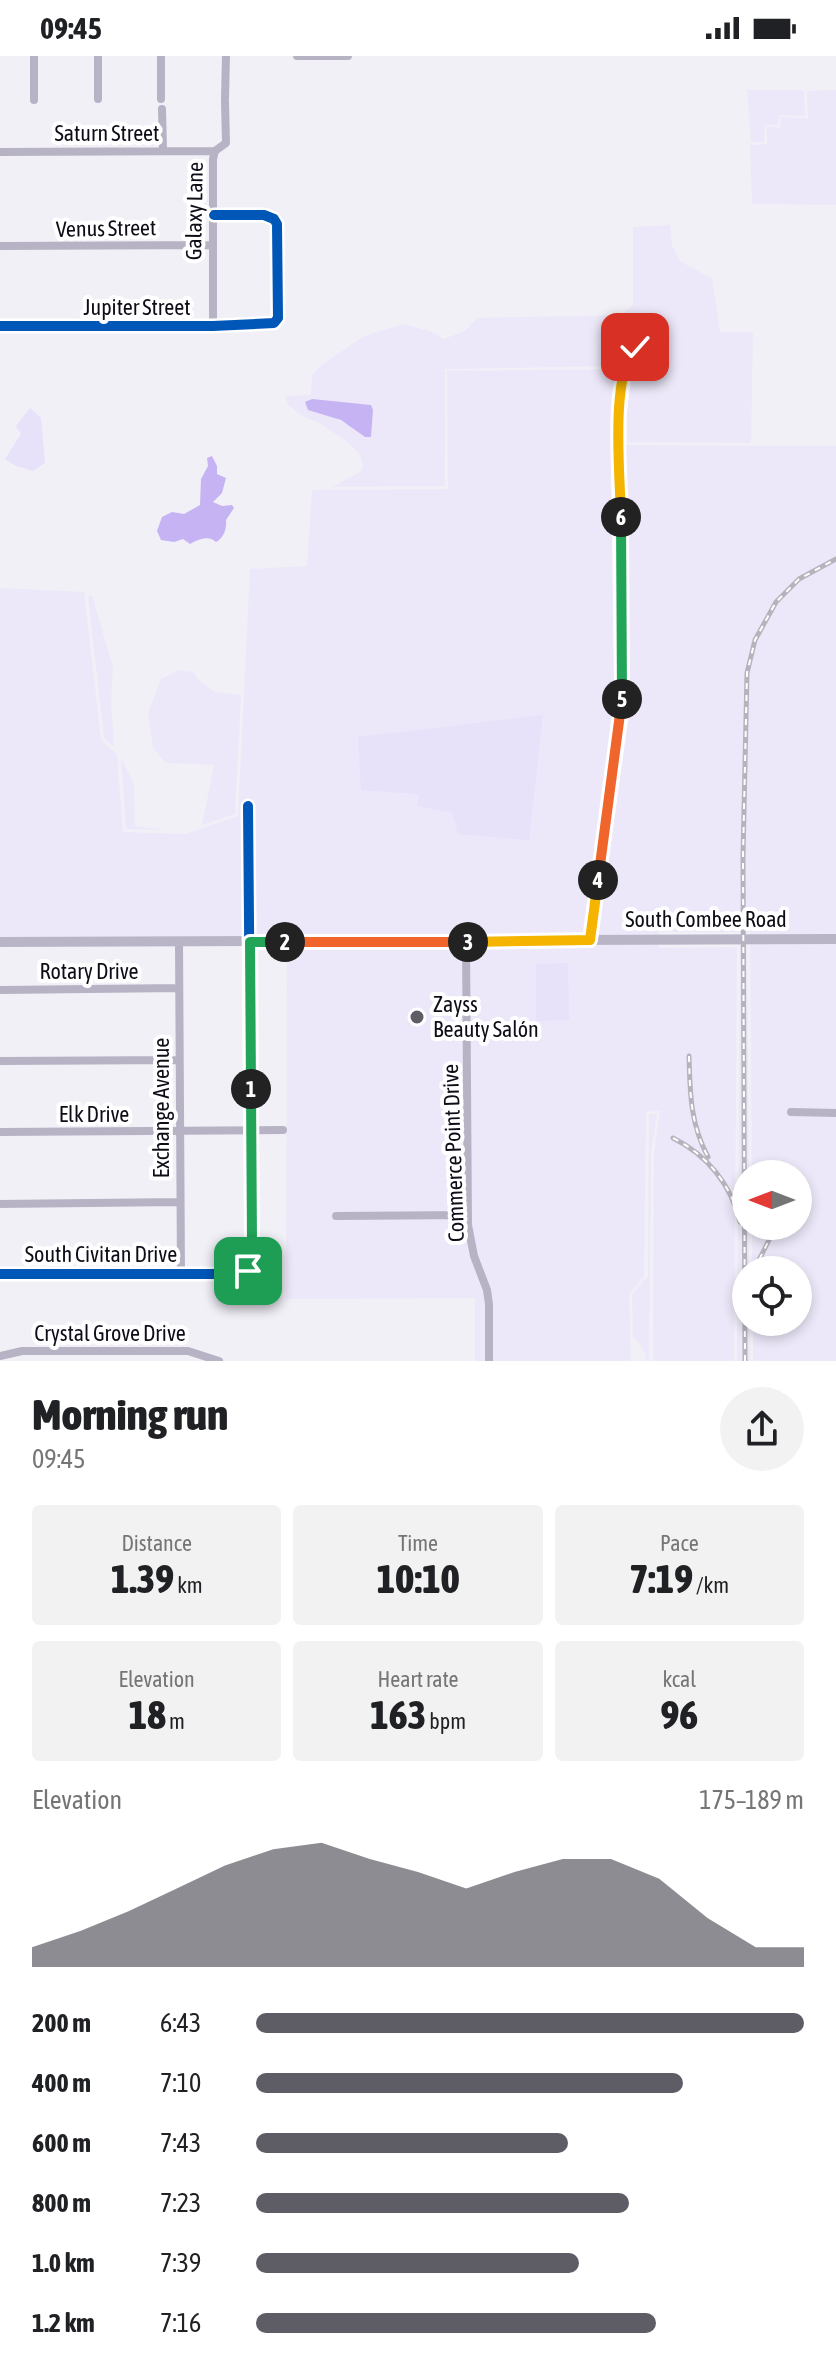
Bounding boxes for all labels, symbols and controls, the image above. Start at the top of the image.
text: 09:45 [40,11,102,45]
street label: Saturn Street [55,120,159,146]
street label: Galaxy Lane [180,162,208,260]
street label: Venus Street [56,214,156,242]
street label: Jupiter Street [83,294,191,320]
pin [601,313,669,381]
icon: check [613,325,657,369]
pin: 6 [601,497,641,537]
text: 6 [616,504,626,530]
pin: 5 [602,679,642,719]
text: 5 [617,686,627,712]
pin: 4 [578,860,618,900]
text: 4 [593,867,603,893]
street label: South Combee Road [625,906,787,932]
pin: 2 [265,922,305,962]
pin: 3 [448,922,488,962]
text: 2 [280,929,290,955]
text: 3 [463,929,473,955]
street label: Rotary Drive [39,958,139,984]
place label: Zayss Beauty Salón [433,991,539,1042]
marker: Zayss Beauty Salón [408,1008,426,1026]
street label: Exchange Avenue [148,1038,174,1178]
street label: Commerce Point Drive [437,1063,469,1243]
pin: 1 [231,1069,271,1109]
text: 1 [246,1076,256,1102]
street label: Elk Drive [59,1101,129,1127]
north arrow [732,1160,812,1240]
map controls [732,1160,812,1336]
pin [214,1237,282,1305]
street label: South Civitan Drive [25,1241,177,1267]
icon: arrive [226,1249,270,1293]
button: locate [732,1256,812,1336]
street label: Crystal Grove Drive [34,1320,186,1346]
button: share [720,1387,804,1471]
text: Morning run [32,1389,228,1439]
text: 09:45 [32,1444,86,1474]
text: Distance [121,1530,192,1556]
text: Time [398,1530,438,1556]
text: Pace [660,1530,699,1556]
text: 1.39 [111,1556,174,1601]
text: 10:10 [376,1556,460,1601]
text: 7:19 [630,1556,693,1601]
text: km [174,1572,203,1598]
text: /km [693,1572,729,1598]
text: Elevation [119,1666,195,1692]
text: Heart rate [377,1666,459,1692]
text: kcal [663,1666,696,1692]
text: 18 [128,1692,166,1737]
text: 163 [370,1692,426,1737]
text: 96 [661,1692,698,1737]
text: m [166,1708,185,1734]
text: bpm [426,1708,466,1734]
text: Elevation [32,1785,122,1815]
text: 175–189 m [699,1785,804,1815]
text: 200 m [32,2008,91,2038]
text: 6:43 [160,2008,201,2038]
text: 400 m [32,2068,91,2098]
text: 7:10 [160,2068,201,2098]
text: 600 m [32,2128,91,2158]
text: 7:43 [160,2128,201,2158]
text: 800 m [32,2188,91,2218]
text: 7:23 [160,2188,201,2218]
text: 1.0 km [32,2248,95,2278]
text: 7:39 [160,2248,201,2278]
text: 1.2 km [32,2308,95,2338]
text: 7:16 [160,2308,201,2338]

